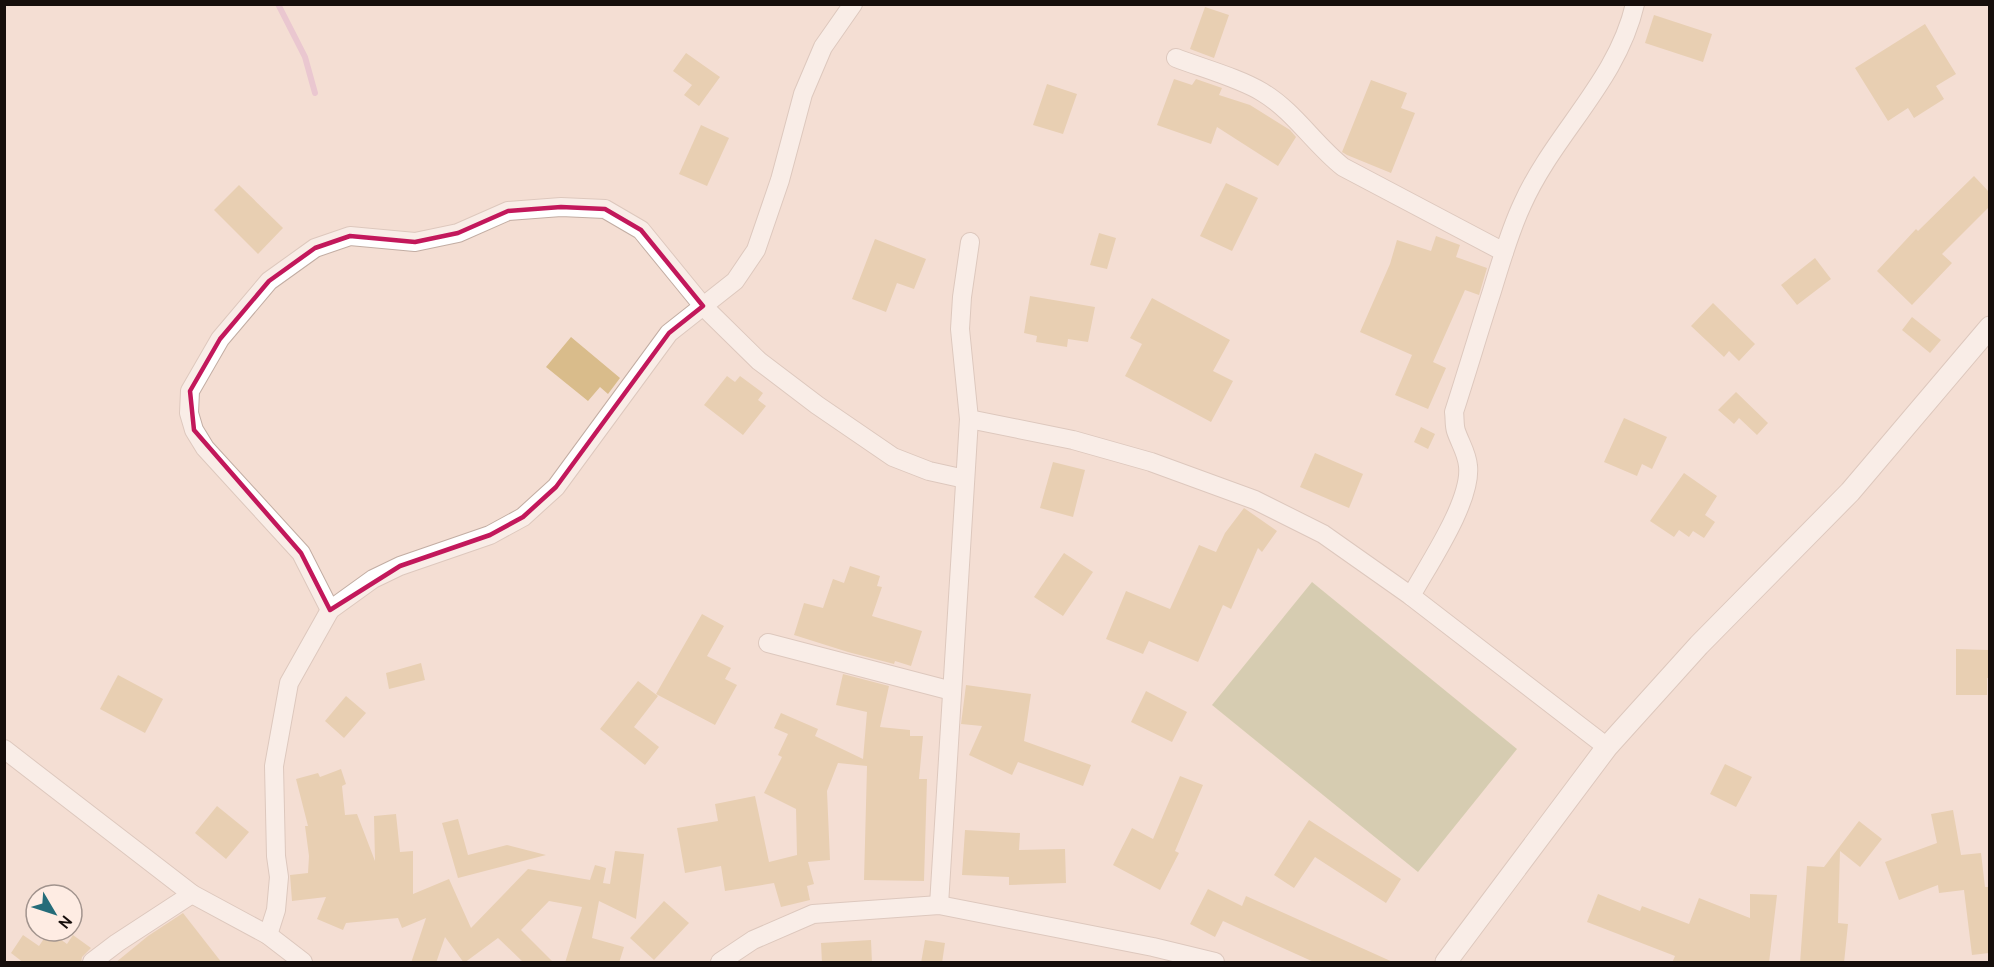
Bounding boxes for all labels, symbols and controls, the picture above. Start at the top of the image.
north arrow [24,883,84,943]
text: N [54,912,76,932]

